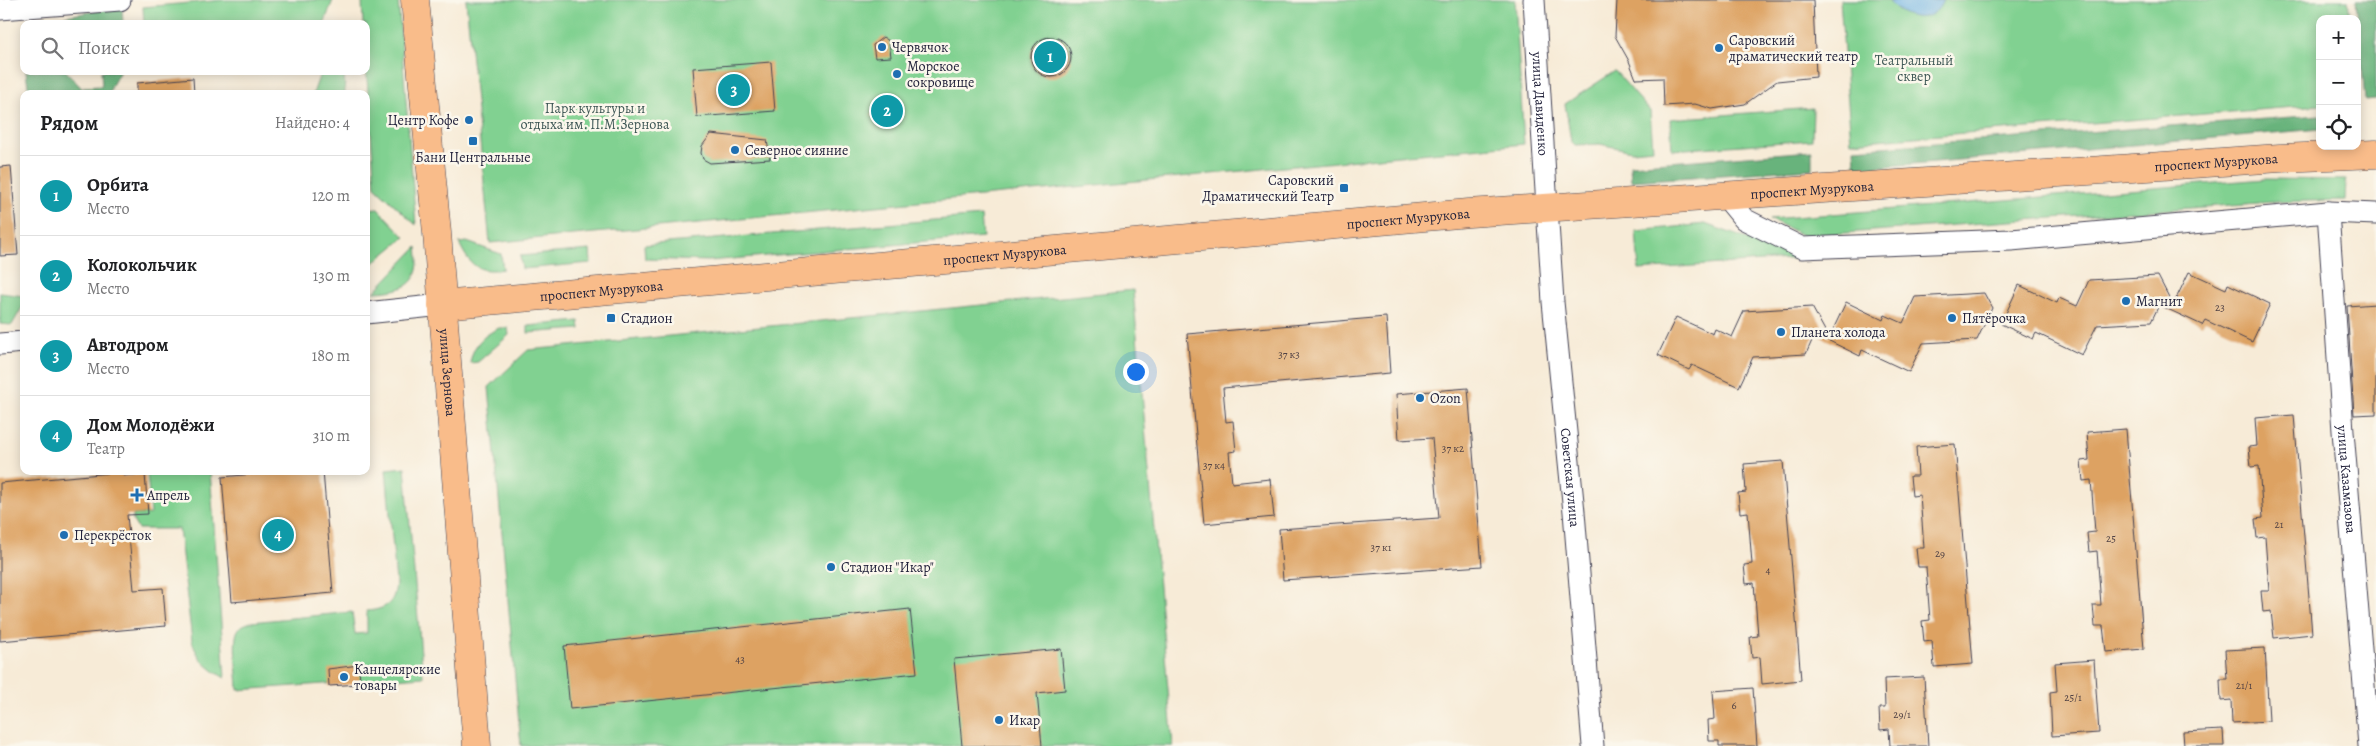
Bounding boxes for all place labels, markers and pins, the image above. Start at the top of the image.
place label: Саровский драматический театр [1728,31,1858,66]
place label: Червячок [892,38,948,57]
pin: 1 [1034,38,1066,76]
marker: Червячок [876,41,888,53]
marker: Саровский драматический театр [1713,42,1725,54]
place label: Морское сокровище [907,57,974,92]
marker: Морское сокровище [891,68,903,80]
pin: 3 [718,71,750,109]
pin: 2 [871,92,903,130]
place label: Центр Кофе [388,111,459,130]
marker: Центр Кофе [463,114,475,126]
marker: Бани Центральные [467,135,479,147]
place label: Северное сияние [745,141,848,160]
marker: Северное сияние [729,144,741,156]
place label: Бани Центральные [415,148,531,167]
place label: Саровский Драматический Театр [1202,171,1334,206]
marker: Саровский Драматический Театр [1338,182,1350,194]
place label: Магнит [2136,292,2183,311]
marker: Магнит [2120,295,2132,307]
place label: Стадион [621,309,673,328]
place label: Пятёрочка [1962,309,2026,328]
marker: Стадион [605,312,617,324]
marker: Пятёрочка [1946,312,1958,324]
place label: Планета холода [1791,323,1886,342]
marker: Планета холода [1775,326,1787,338]
place label: Ozon [1430,389,1461,408]
marker: Ozon [1414,392,1426,404]
place label: Апрель [146,486,190,505]
marker: Апрель [131,489,143,501]
pin: 4 [262,516,294,554]
place label: Перекрёсток [74,526,151,545]
marker: Перекрёсток [58,529,70,541]
place label: Стадион "Икар" [841,558,934,577]
marker: Стадион "Икар" [825,561,837,573]
place label: Канцелярские товары [354,660,441,695]
marker: Канцелярские товары [338,671,350,683]
place label: Икар [1009,711,1040,730]
marker: Икар [993,714,1005,726]

